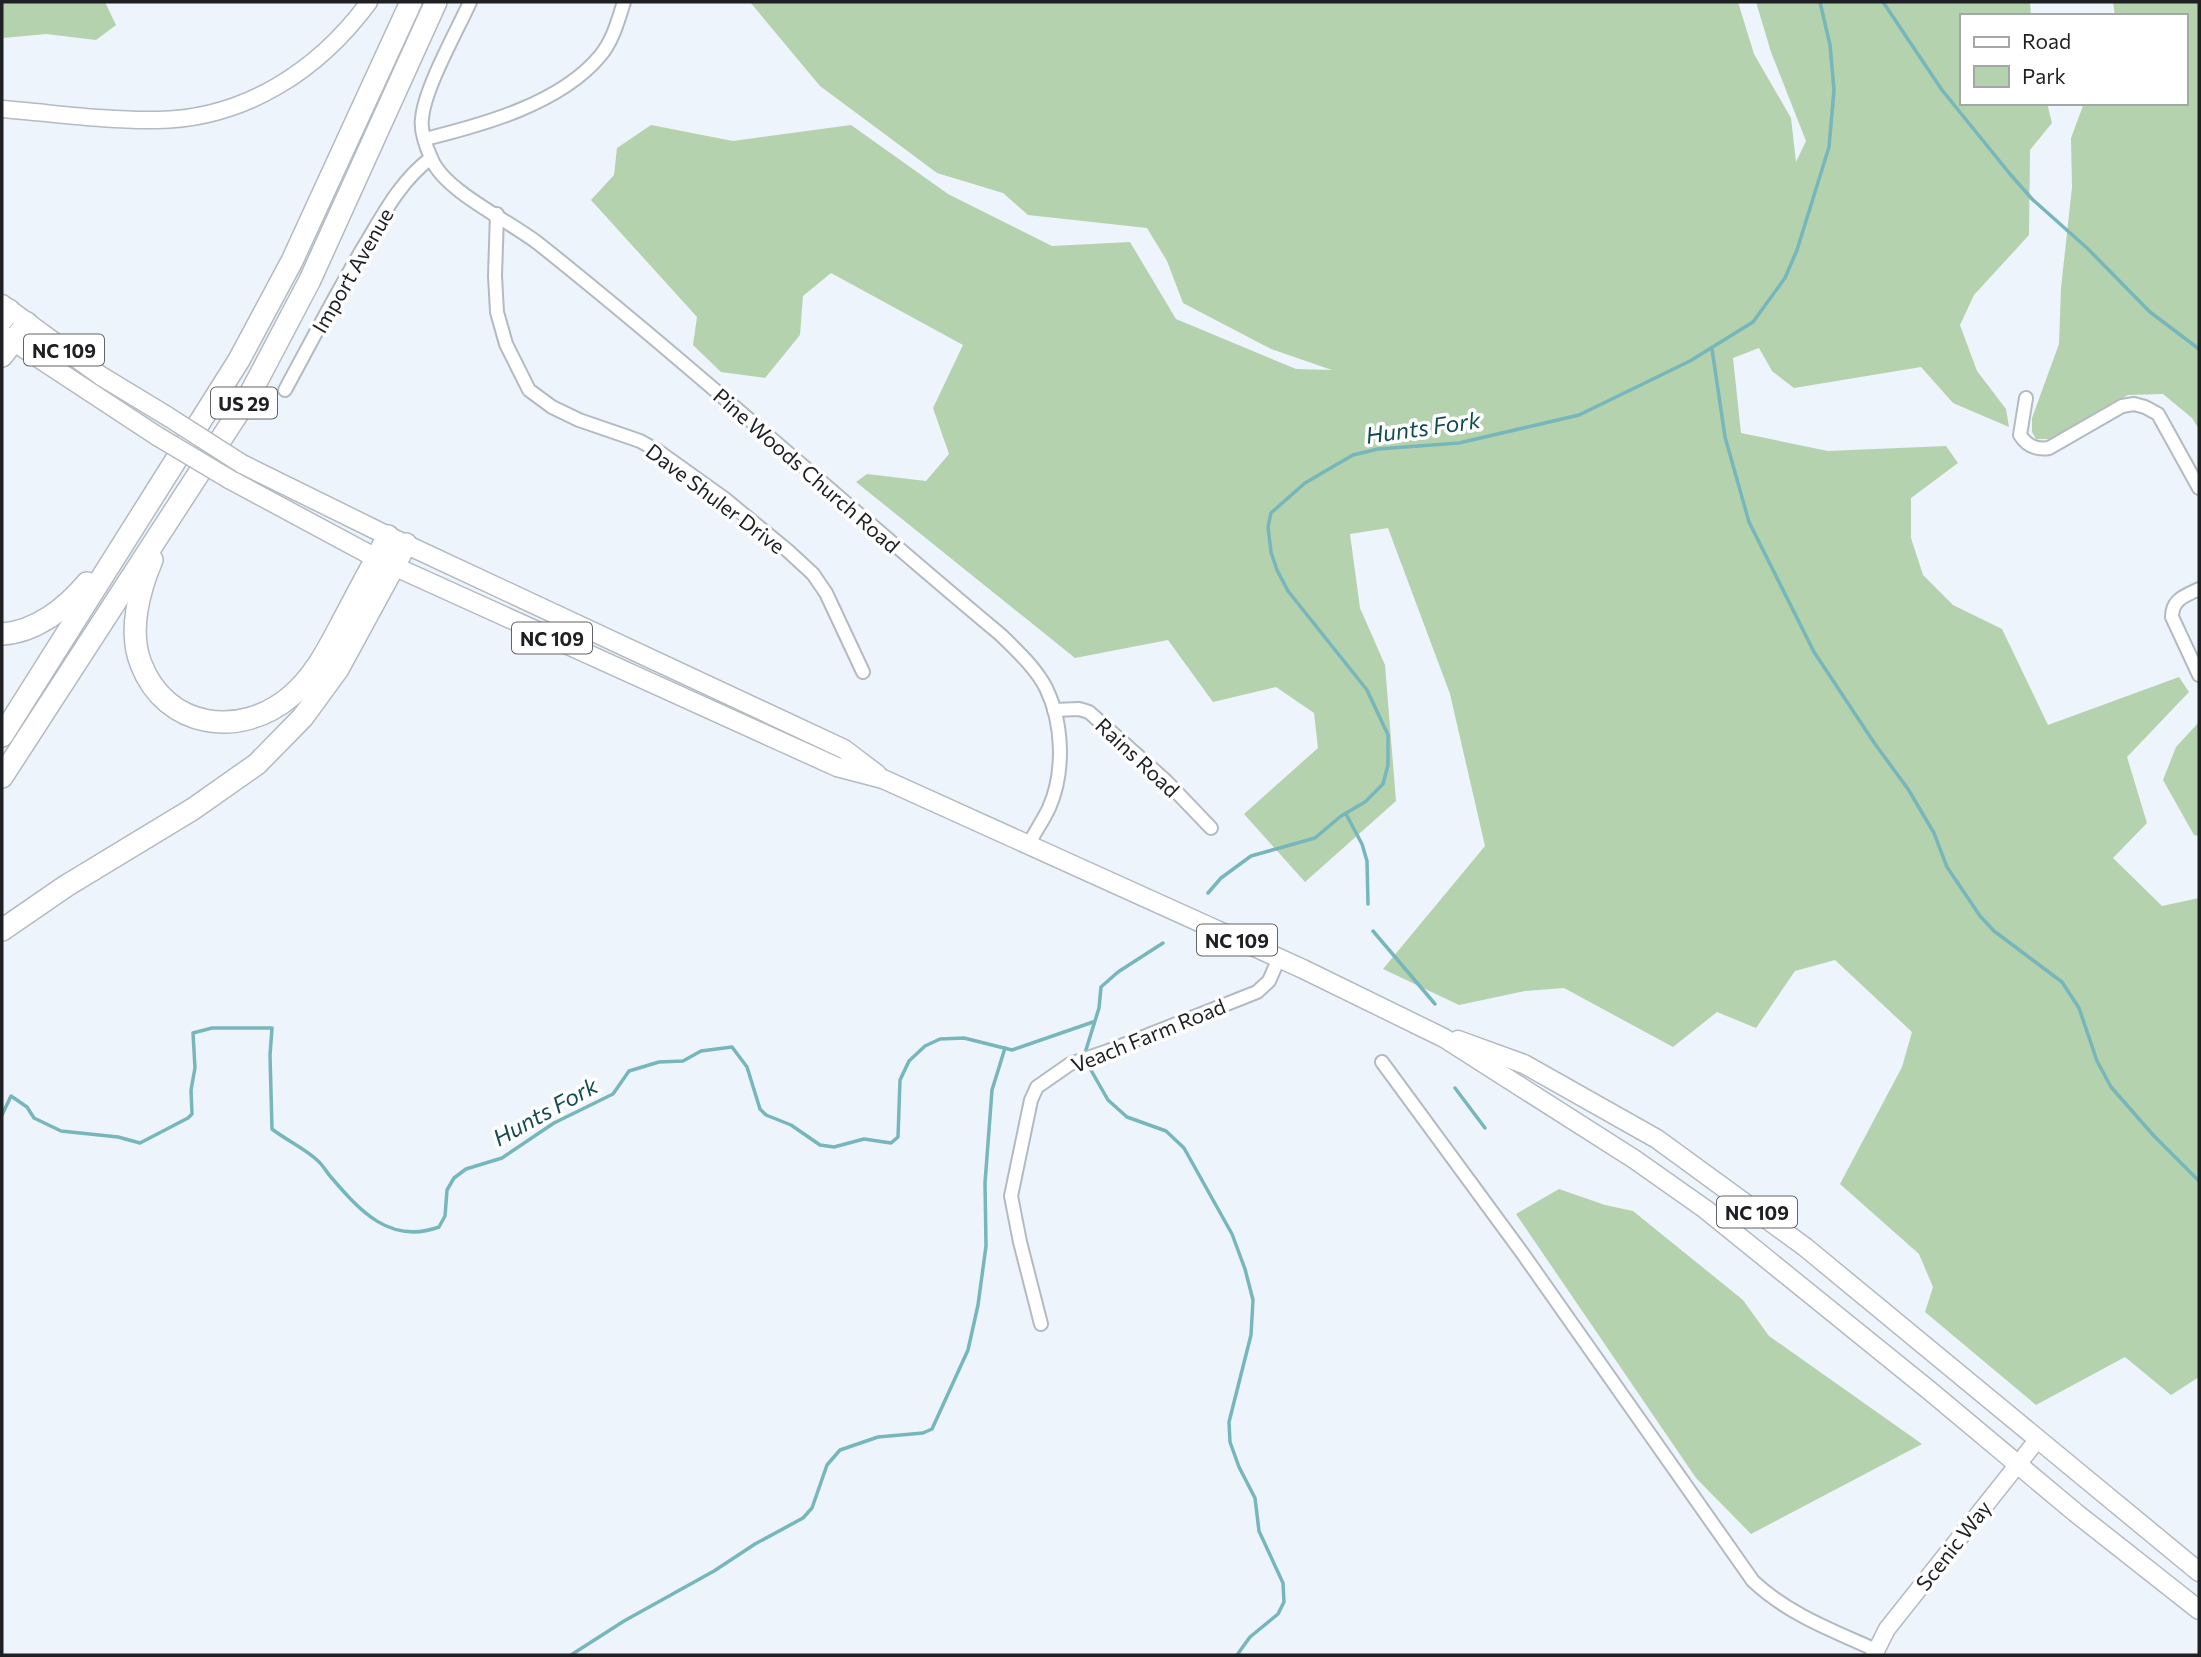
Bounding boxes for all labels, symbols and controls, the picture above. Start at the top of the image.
legend [1960,14,2187,105]
text: Road [2022,28,2071,53]
text: Park [2022,63,2066,88]
street label: Import Avenue [306,203,398,337]
road number: NC 109 [24,334,104,366]
street label: Pine Woods Church Road [709,382,905,558]
road number: US 29 [211,388,277,418]
water label: Hunts Fork [1364,405,1483,449]
street label: Dave Shuler Drive [642,438,790,558]
road number: NC 109 [512,622,592,653]
street label: Rains Road [1091,712,1185,802]
road number: NC 109 [1197,924,1277,956]
street label: Veach Farm Road [1067,993,1229,1077]
water label: Hunts Fork [488,1070,603,1151]
road number: NC 109 [1717,1196,1797,1228]
street label: Scenic Way [1910,1495,1996,1595]

